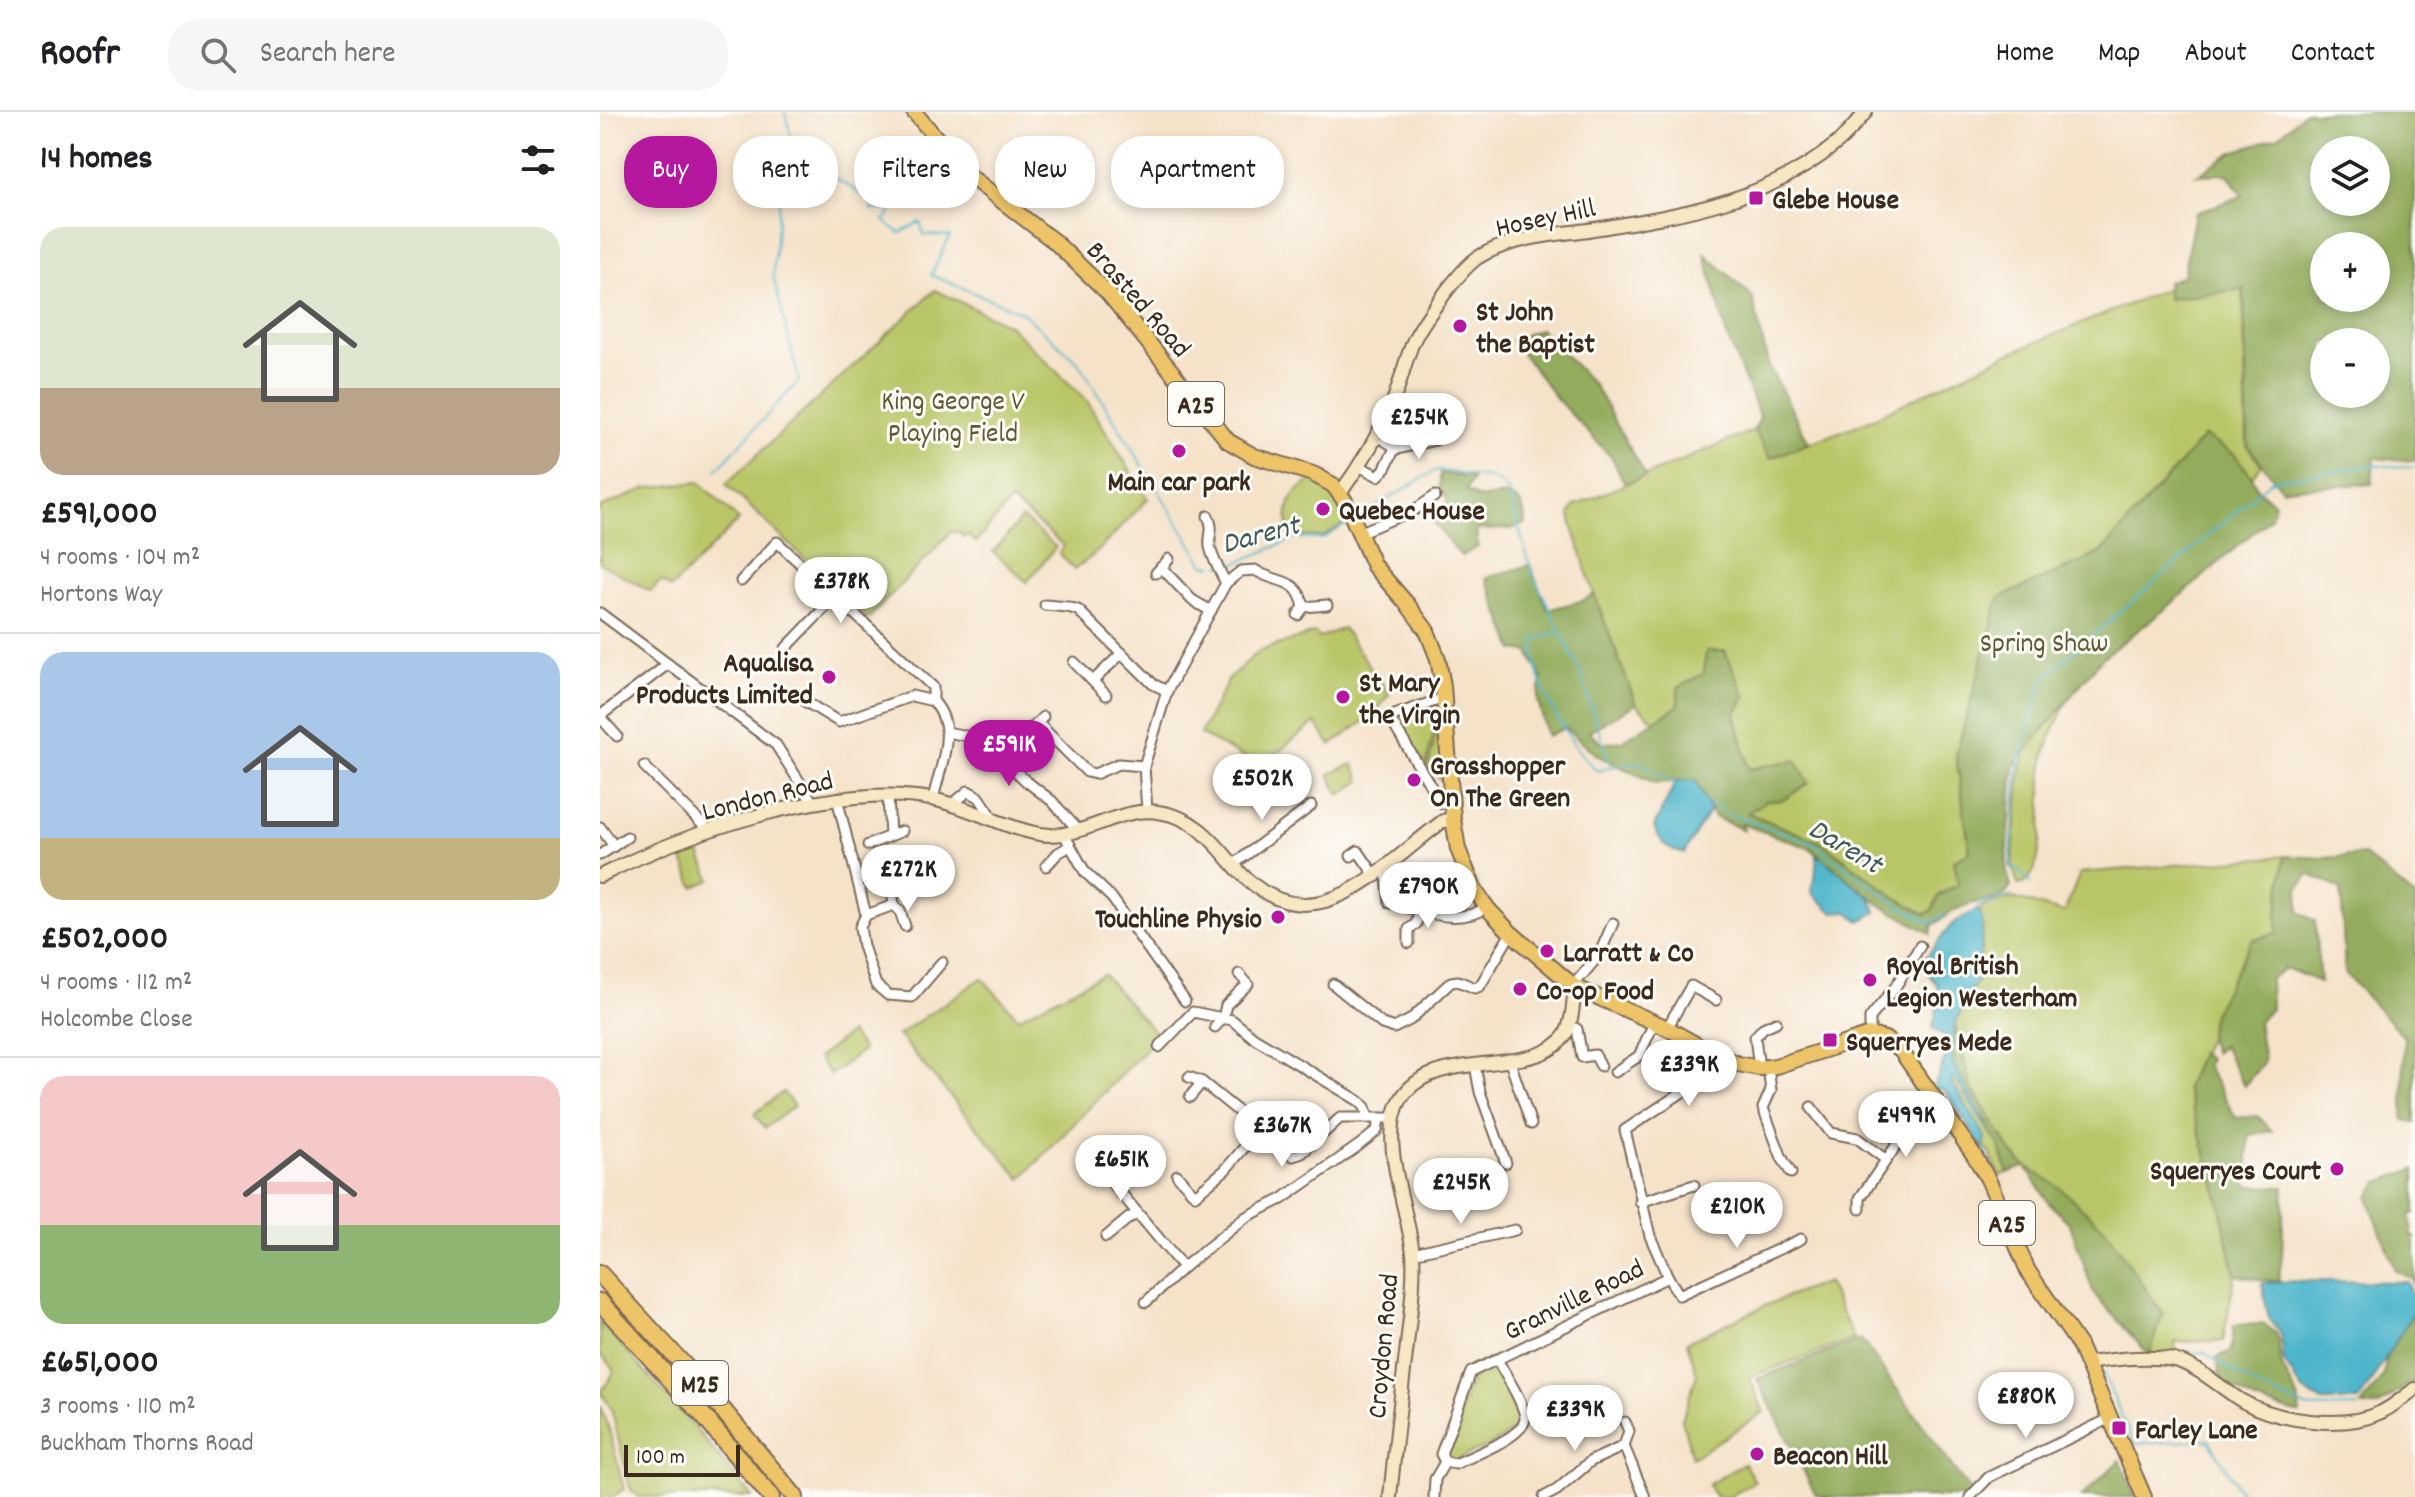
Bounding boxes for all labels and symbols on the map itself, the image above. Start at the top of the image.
place label: Glebe House [1772,183,1899,223]
marker: Glebe House [1747,189,1765,207]
street label: Hosey Hill [1492,191,1600,251]
street label: Brasted Road [1074,234,1198,368]
place label: St John the Baptist [1476,295,1595,367]
marker: St John the Baptist [1451,317,1469,335]
road number: A25 [1168,382,1224,426]
park label: King George V Playing Field [881,384,1025,456]
pin: £254K [1363,393,1475,461]
marker: Main car park [1170,442,1188,460]
place label: Main car park [1107,465,1251,505]
place label: Quebec House [1339,494,1485,534]
marker: Quebec House [1314,500,1332,518]
water label: Darent [1218,506,1308,568]
pin: £378K [785,557,897,625]
park label: Spring Shaw [1980,626,2108,666]
place label: Aqualisa Products Limited [636,646,814,718]
place label: St Mary the Virgin [1359,666,1460,738]
marker: Aqualisa Products Limited [820,668,838,686]
marker: St Mary the Virgin [1334,688,1352,706]
pin: £591K [953,720,1065,788]
place label: Grasshopper On The Green [1430,749,1570,821]
pin: £502K [1206,754,1318,822]
street label: London Road [698,763,838,834]
marker: Grasshopper On The Green [1405,771,1423,789]
water label: Darent [1799,810,1891,889]
pin: £272K [852,845,964,913]
pin: £790K [1372,862,1484,930]
place label: Touchline Physio [1095,902,1262,942]
marker: Touchline Physio [1269,908,1287,926]
place label: Larratt & Co [1563,936,1694,976]
marker: Larratt & Co [1538,942,1556,960]
place label: Royal British Legion Westerham [1886,949,2077,1021]
marker: Royal British Legion Westerham [1861,971,1879,989]
place label: Co-op Food [1536,974,1654,1014]
marker: Co-op Food [1511,980,1529,998]
place label: Squerryes Mede [1846,1025,2012,1065]
marker: Squerryes Mede [1821,1031,1839,1049]
pin: £339K [1633,1040,1745,1108]
pin: £499K [1850,1091,1962,1159]
pin: £367K [1226,1101,1338,1169]
pin: £651K [1065,1135,1177,1203]
place label: Squerryes Court [2150,1154,2322,1194]
pin: £245K [1405,1158,1517,1226]
marker: Squerryes Court [2328,1160,2346,1178]
pin: £210K [1681,1182,1793,1250]
road number: A25 [1979,1201,2035,1245]
street label: Granville Road [1498,1251,1652,1354]
street label: Croydon Road [1360,1272,1412,1421]
road number: M25 [672,1361,728,1405]
pin: £880K [1970,1372,2082,1440]
pin: £339K [1519,1385,1631,1453]
place label: Farley Lane [2135,1413,2258,1453]
marker: Farley Lane [2110,1419,2128,1437]
place label: Beacon Hill [1773,1439,1888,1479]
scale bar [624,1441,740,1477]
marker: Beacon Hill [1748,1445,1766,1463]

